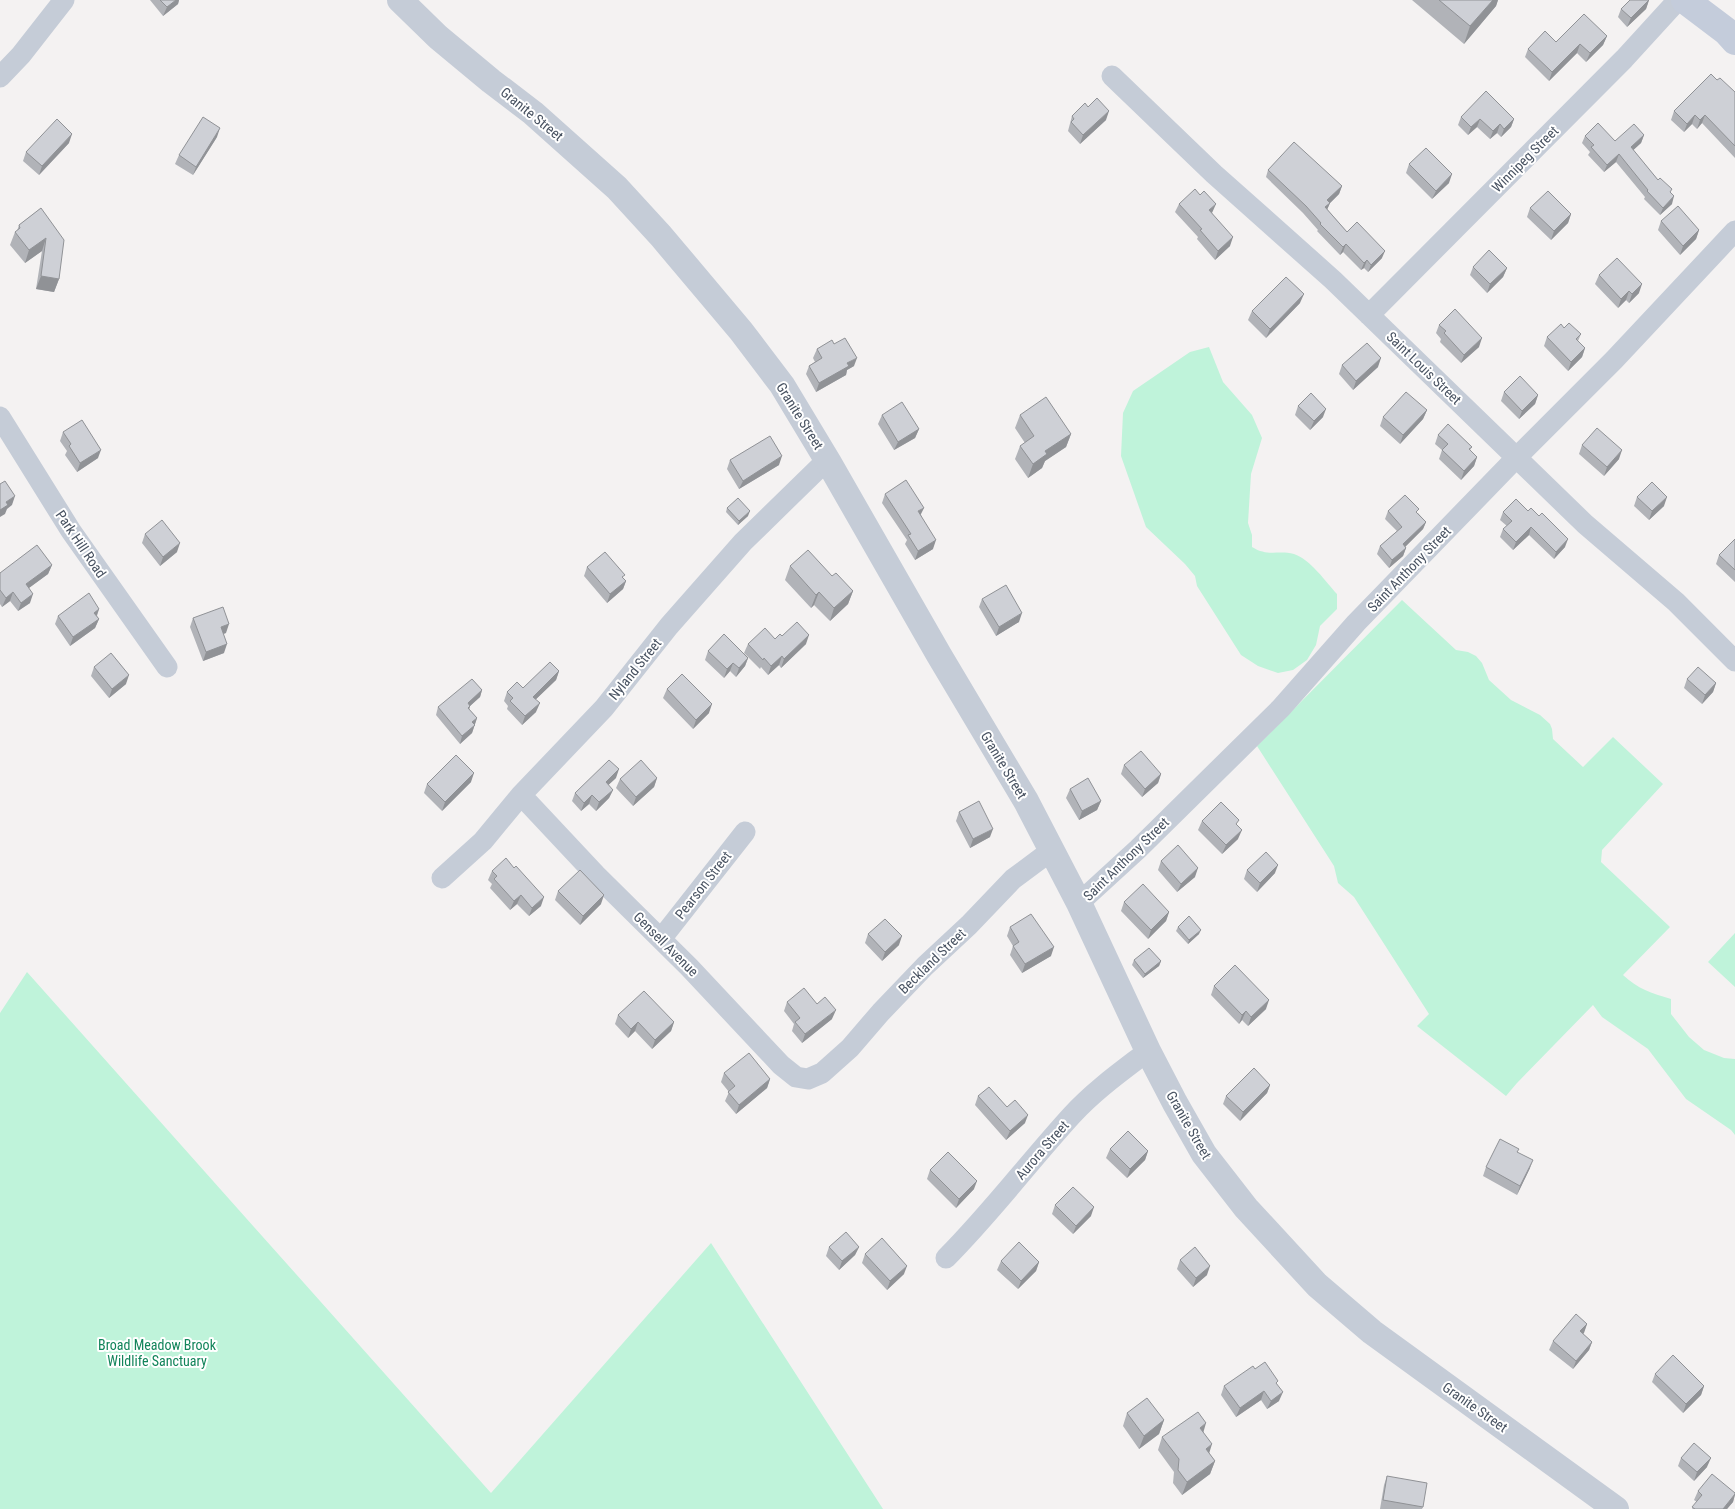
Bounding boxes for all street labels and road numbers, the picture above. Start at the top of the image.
street label: Granite Street [498,84,566,144]
street label: Winnipeg Street [1489,123,1561,195]
street label: Saint Louis Street [1383,328,1465,408]
street label: Granite Street [773,380,827,452]
street label: Park Hill Road [53,507,109,581]
street label: Saint Anthony Street [1364,523,1454,615]
street label: Nyland Street [605,635,665,703]
street label: Granite Street [978,728,1030,802]
street label: Saint Anthony Street [1080,814,1172,904]
street label: Pearson Street [672,848,734,922]
street label: Gensell Avenue [630,908,702,980]
street label: Beckland Street [895,925,969,997]
street label: Granite Street [1163,1088,1215,1162]
street label: Aurora Street [1012,1117,1072,1183]
street label: Granite Street [1439,1379,1511,1435]

